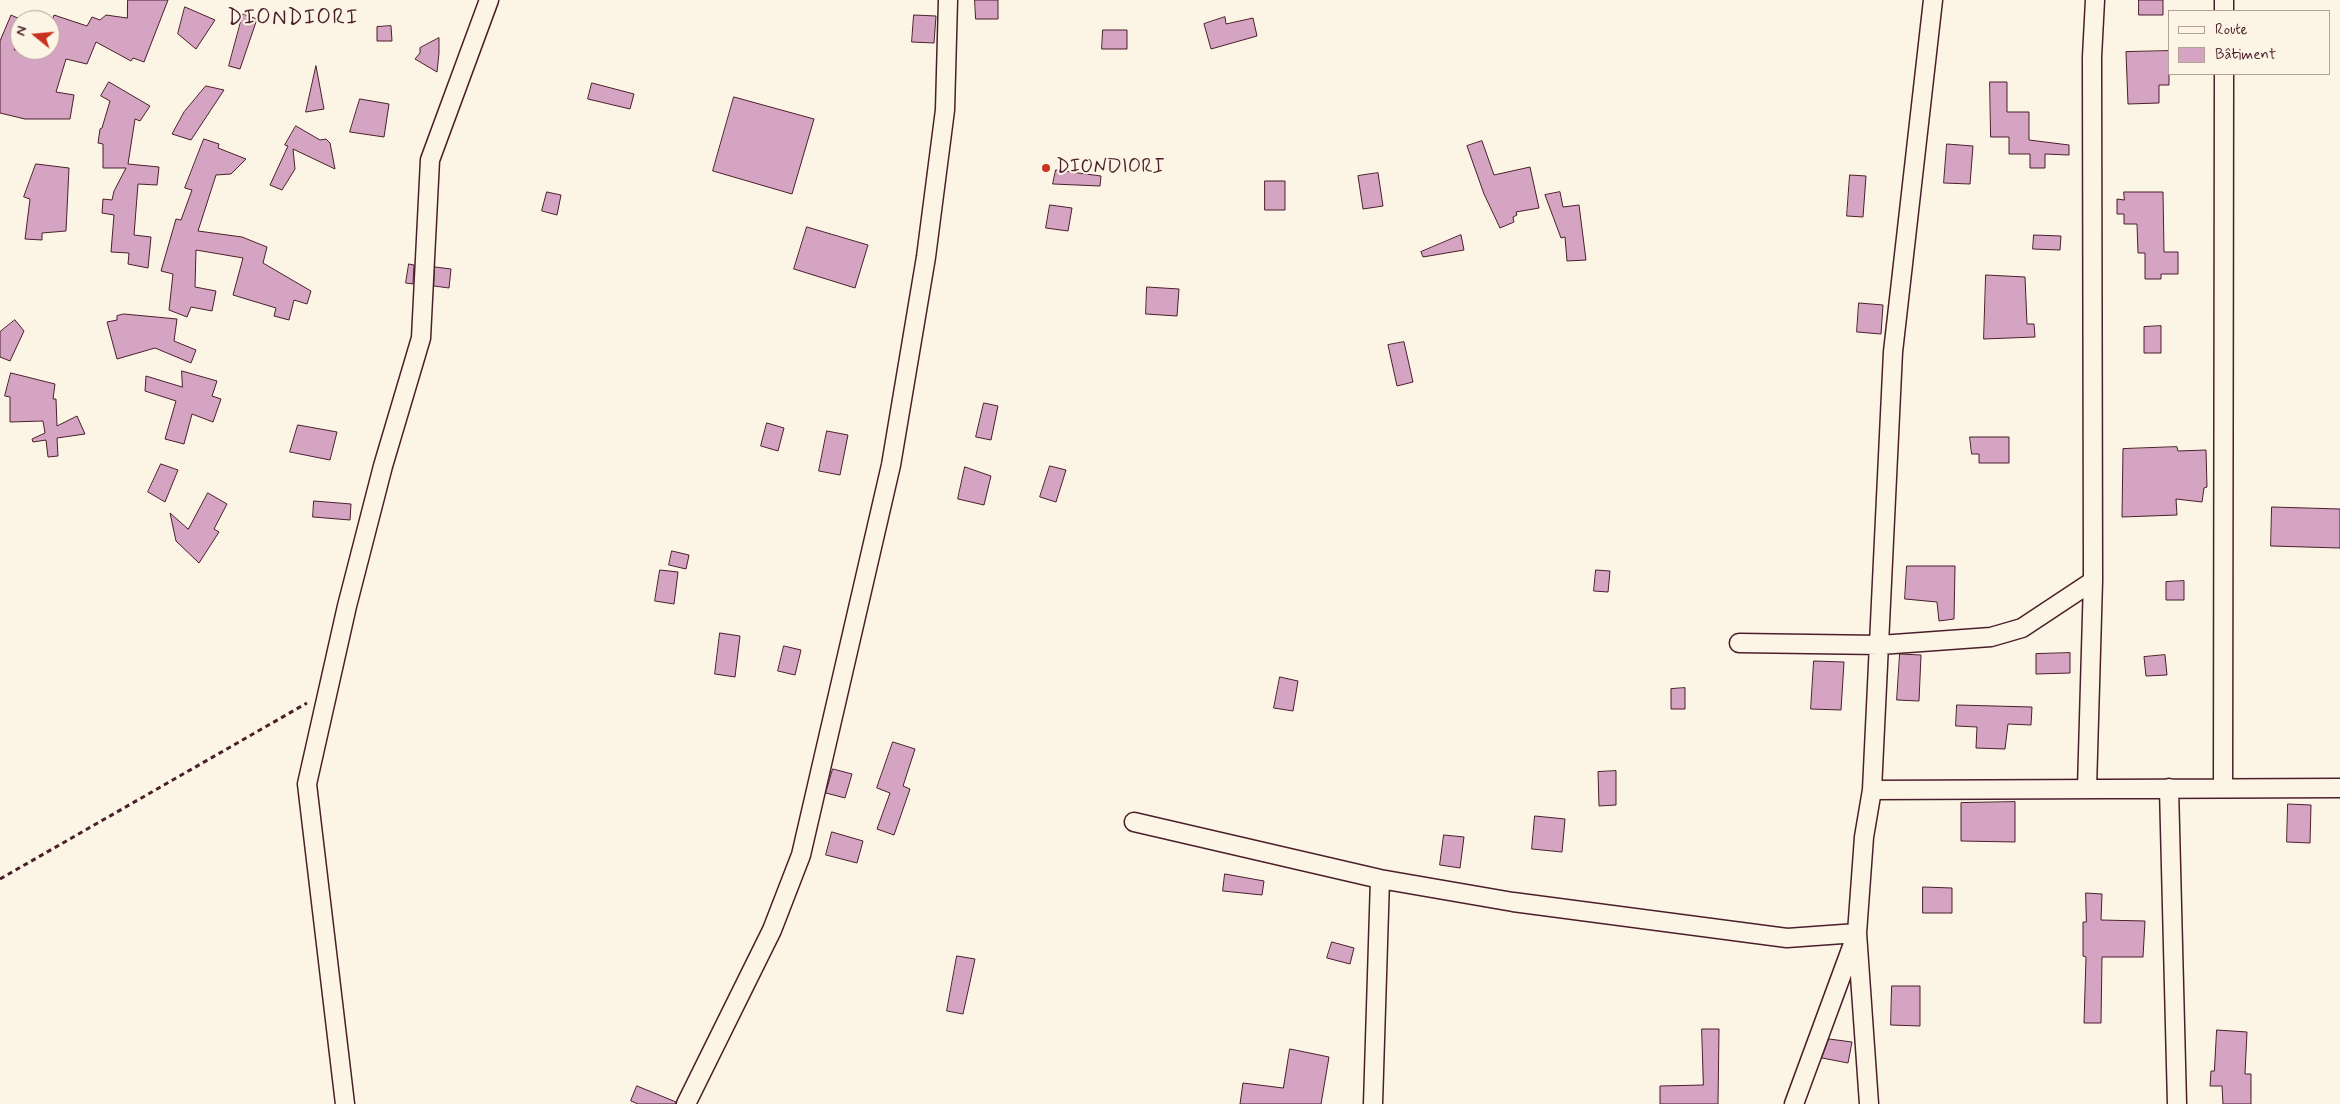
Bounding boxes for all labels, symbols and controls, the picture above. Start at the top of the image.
district label: DIONDIORI [228,6,358,32]
north arrow [10,10,60,60]
legend [2168,10,2330,75]
text: Route [2215,20,2248,40]
text: N [12,24,32,38]
text: Bâtiment [2215,45,2276,65]
place label: DIONDIORI [1056,156,1164,180]
marker: DIONDIORI [1040,162,1052,174]

